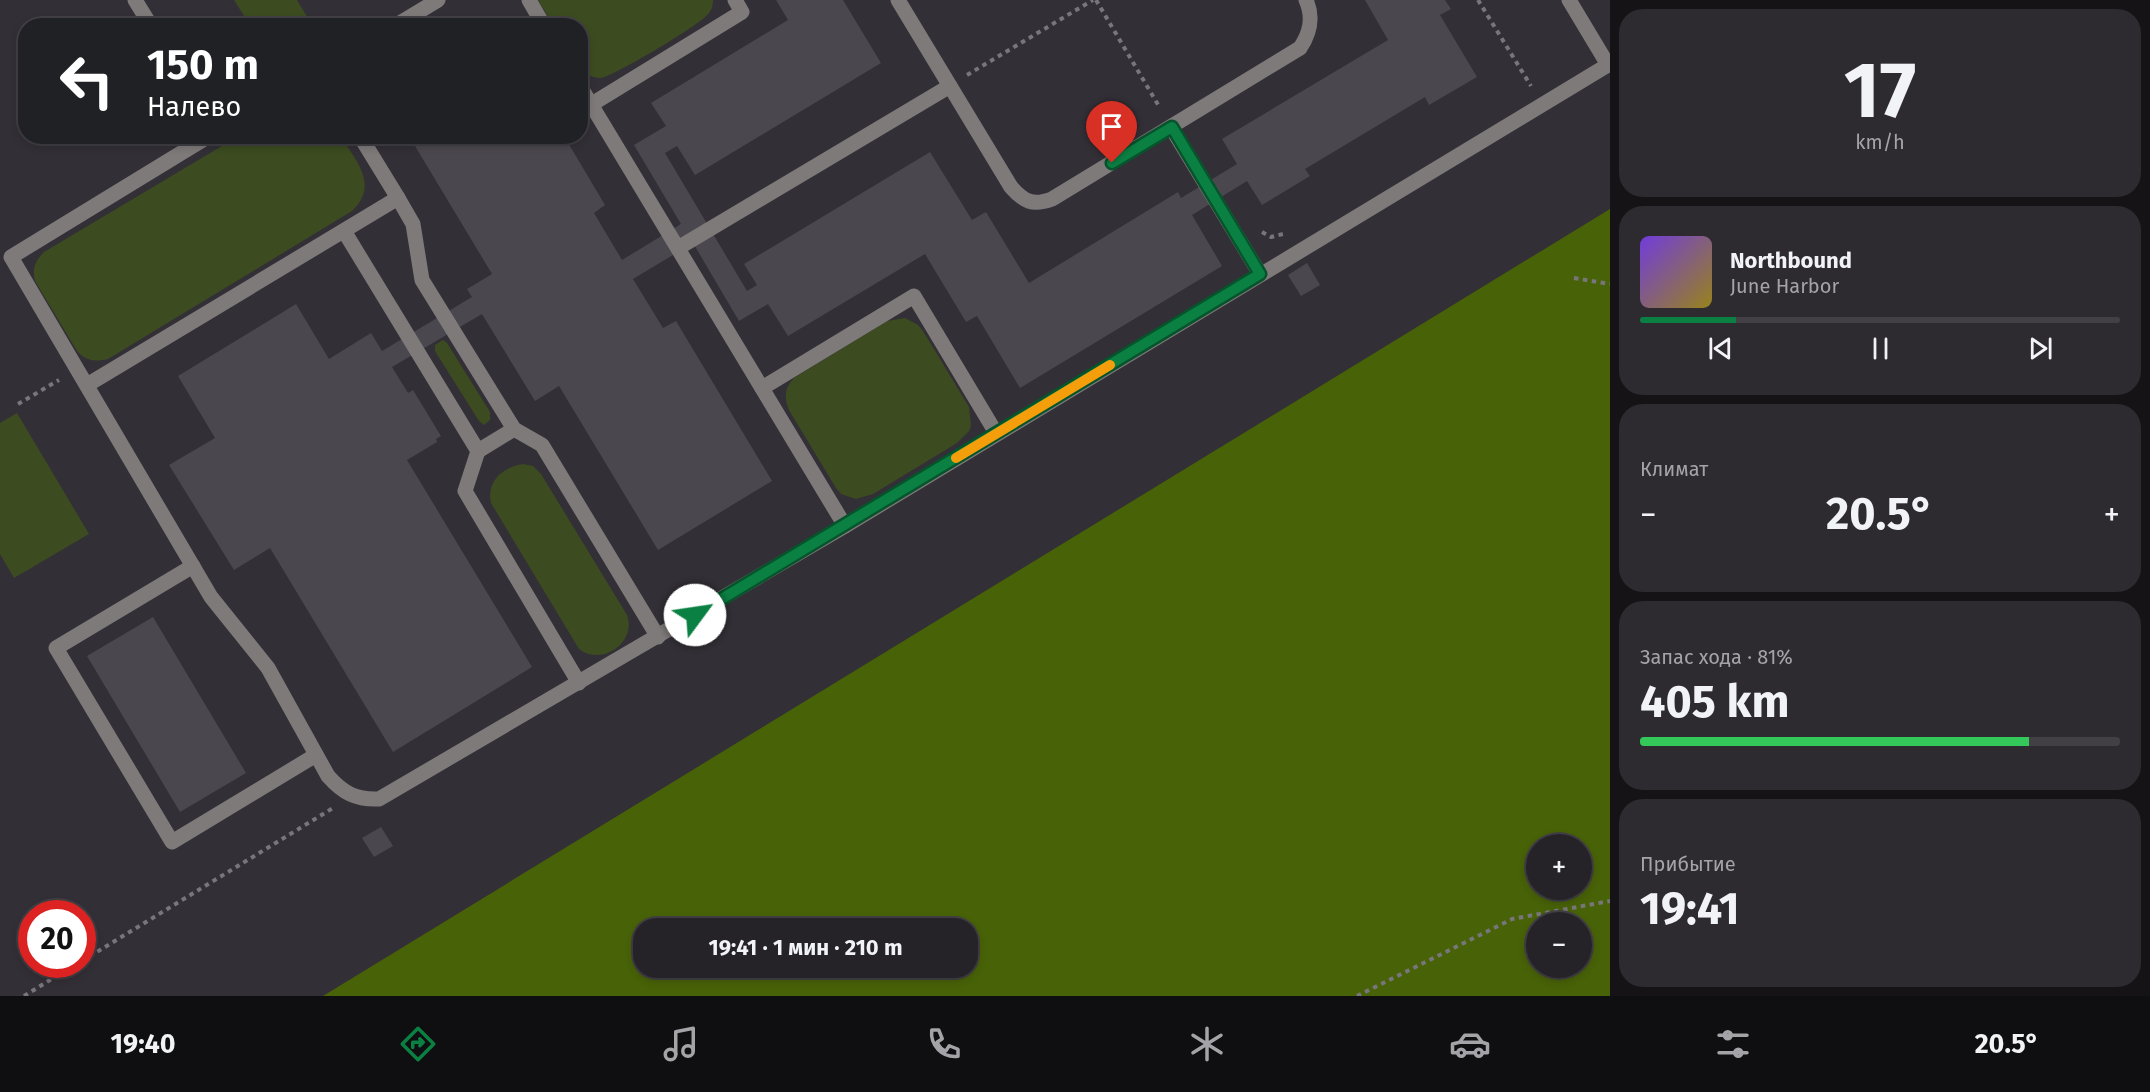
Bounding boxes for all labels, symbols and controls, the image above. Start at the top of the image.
text: 150 m [147,40,259,90]
icon: left [48,42,126,120]
text: 17 [1844,44,1916,138]
text: Налево [147,91,241,123]
pin [1086,101,1137,163]
icon: arrive [1095,110,1128,143]
text: km/h [1855,130,1905,154]
text: Northbound [1730,247,1852,274]
text: June Harbor [1730,274,1839,298]
icon: previous [1704,332,1737,365]
icon: pause [1864,332,1897,365]
icon: next [2024,332,2057,365]
text: Климат [1640,457,1708,481]
text: 20.5° [1826,487,1934,541]
text: − [1640,495,1657,535]
text: + [2104,495,2120,535]
position arrow [663,583,727,647]
text: Запас хода · 81% [1640,645,1793,669]
text: 405 km [1640,675,1789,729]
map controls [1526,834,1592,978]
button: + [1526,834,1592,900]
text: Прибытие [1640,852,1736,876]
text: 19:41 [1640,882,1740,936]
speed limit sign: 20 [18,900,96,978]
button: − [1526,912,1592,978]
text: 19:41 · 1 мин · 210 m [708,934,903,961]
icon: directions [397,1023,439,1065]
icon: music [660,1023,702,1065]
icon: phone [923,1023,965,1065]
icon: climate [1186,1023,1228,1065]
icon: car [1449,1023,1491,1065]
icon: filters [1712,1023,1754,1065]
text: 19:40 [111,1028,176,1060]
text: 20.5° [1975,1028,2039,1060]

